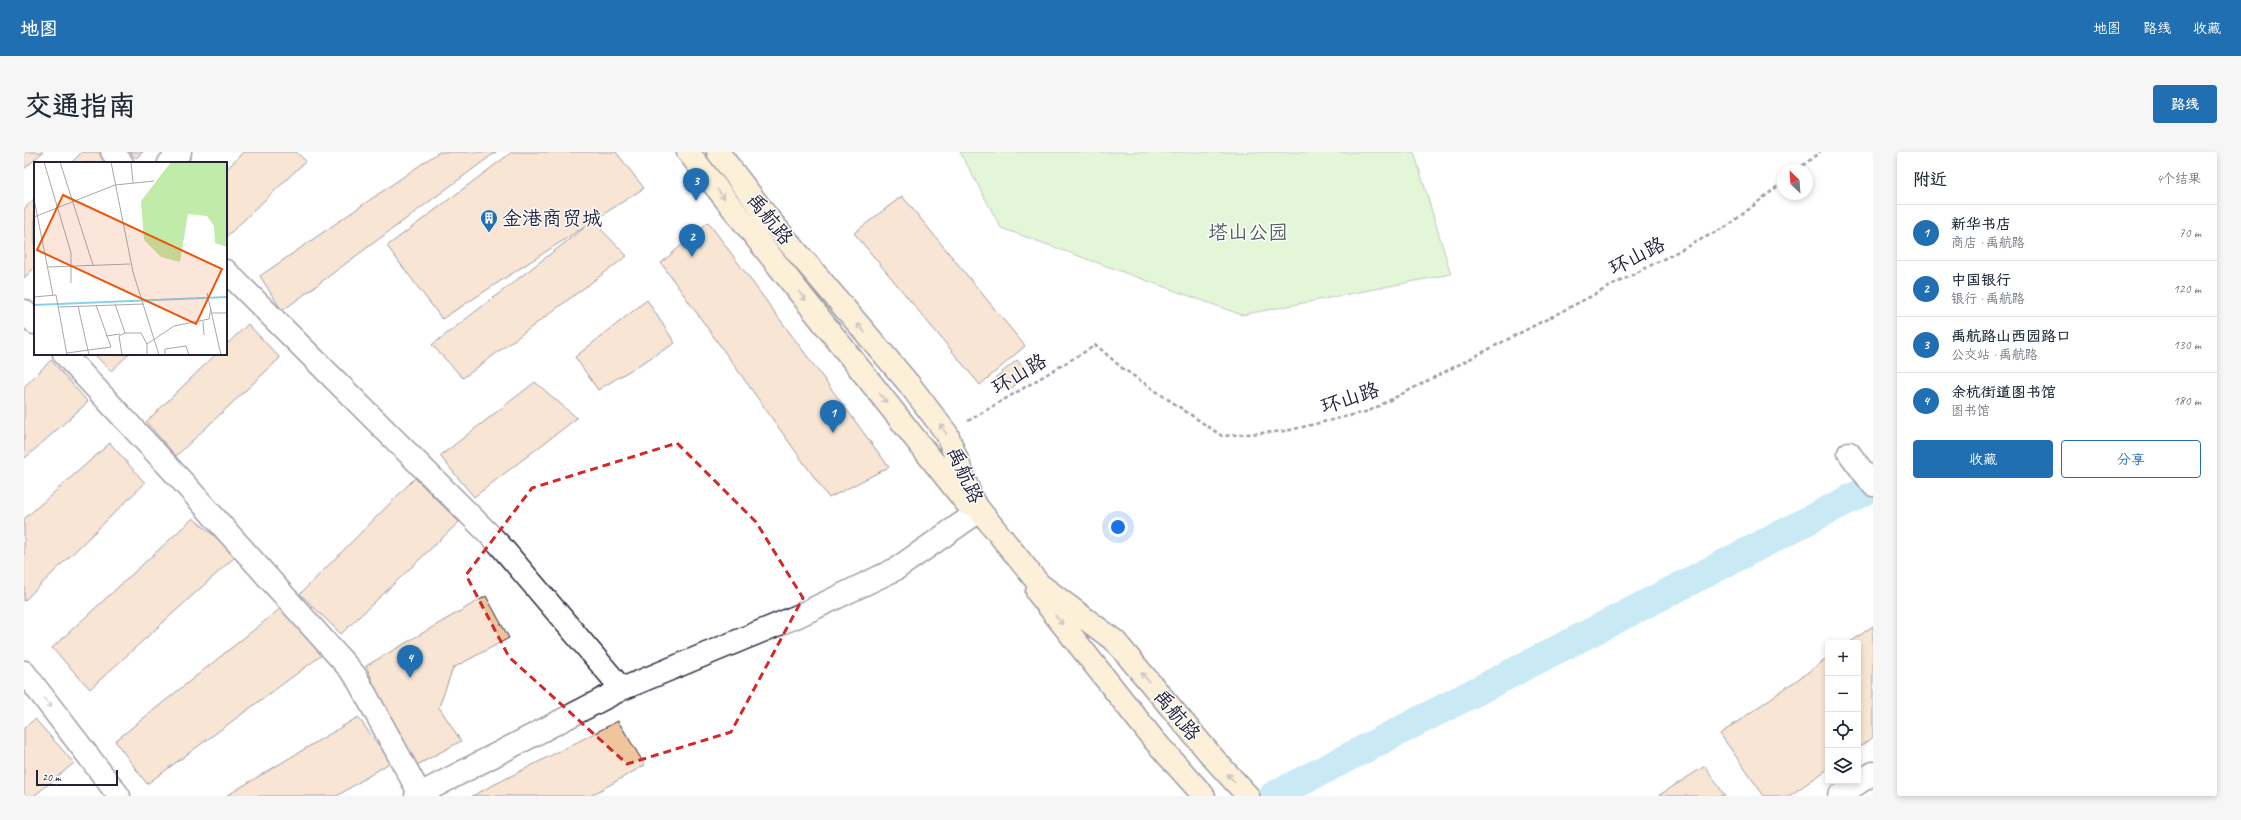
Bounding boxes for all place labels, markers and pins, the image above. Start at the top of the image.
pin: 3 [683,168,709,201]
place label: 金港商贸城 [502,206,602,231]
building icon: 金港商贸城 [479,208,499,233]
pin: 2 [679,224,705,257]
pin: 1 [820,400,846,433]
pin: 4 [397,645,423,678]

